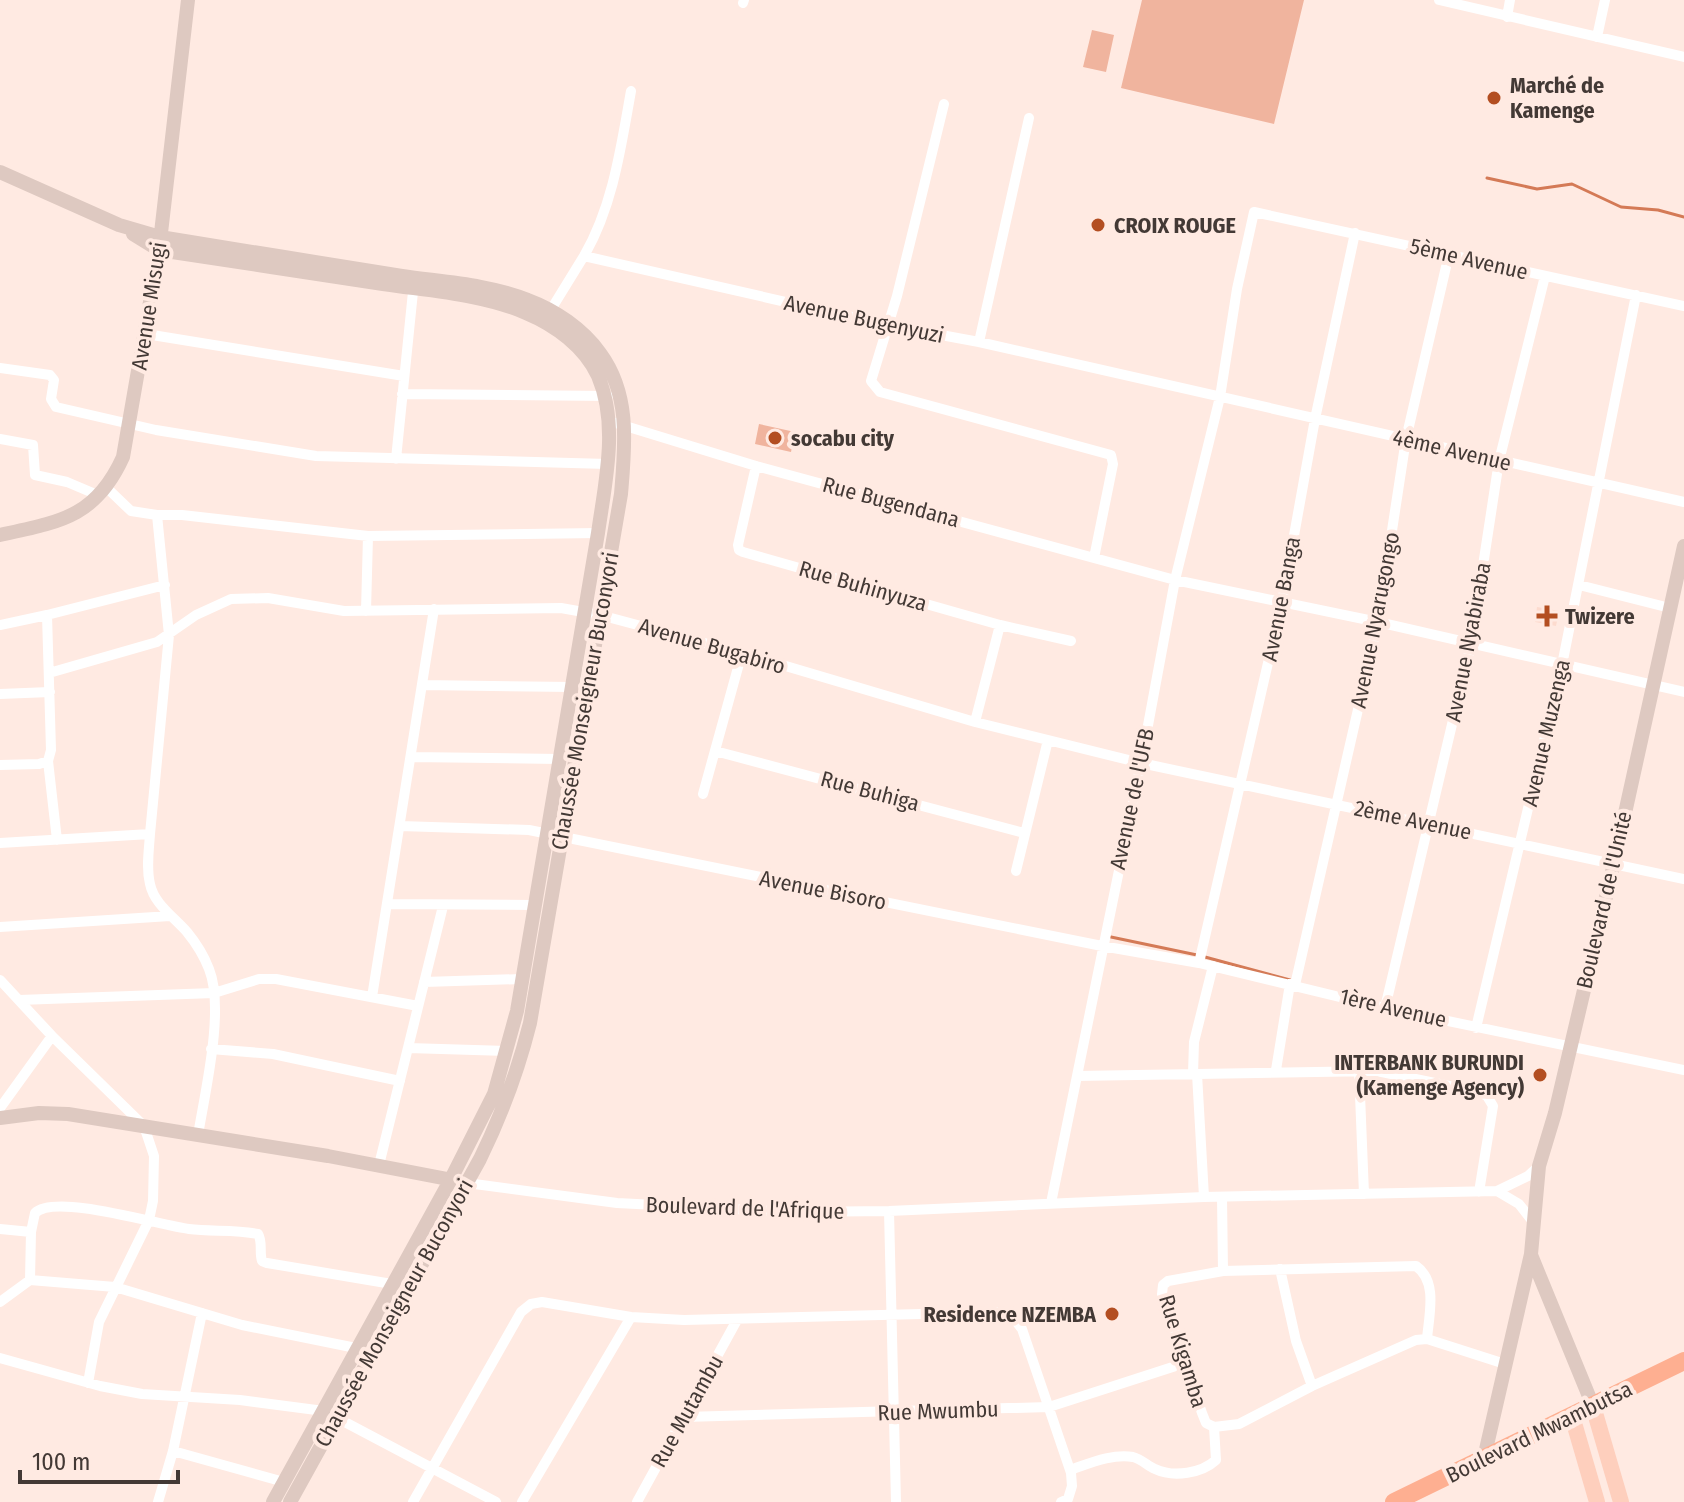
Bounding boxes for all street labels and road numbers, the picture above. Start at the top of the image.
street label: 5ème Avenue [1407,232,1531,286]
street label: Avenue Misugi [126,240,172,372]
street label: Avenue Bugenyuzi [782,289,946,349]
street label: 4ème Avenue [1390,423,1514,477]
street label: Rue Bugendana [820,471,962,533]
street label: Avenue Nyarugongo [1345,530,1405,710]
street label: Avenue Banga [1256,534,1306,664]
street label: Chaussée Monseigneur Buconyori [545,550,625,852]
street label: Rue Buhinyuza [796,555,930,617]
street label: Avenue Nyabiraba [1439,560,1497,724]
street label: Avenue Bugabiro [636,612,788,680]
street label: Avenue Muzenga [1516,657,1576,809]
street label: Avenue de l'UFB [1104,726,1160,872]
street label: Rue Buhiga [818,765,922,817]
street label: 2ème Avenue [1352,794,1474,846]
street label: Boulevard de l'Unité [1570,809,1638,991]
street label: Avenue Bisoro [757,864,889,916]
street label: 1ère Avenue [1337,983,1449,1033]
street label: Chaussée Monseigneur Buconyori [309,1174,479,1452]
street label: Boulevard de l'Afrique [645,1191,845,1225]
street label: Rue Kigamba [1153,1291,1213,1411]
street label: Rue Mutambu [645,1350,729,1472]
street label: Boulevard Mwambutsa [1442,1375,1636,1489]
street label: Rue Mwumbu [877,1395,999,1427]

